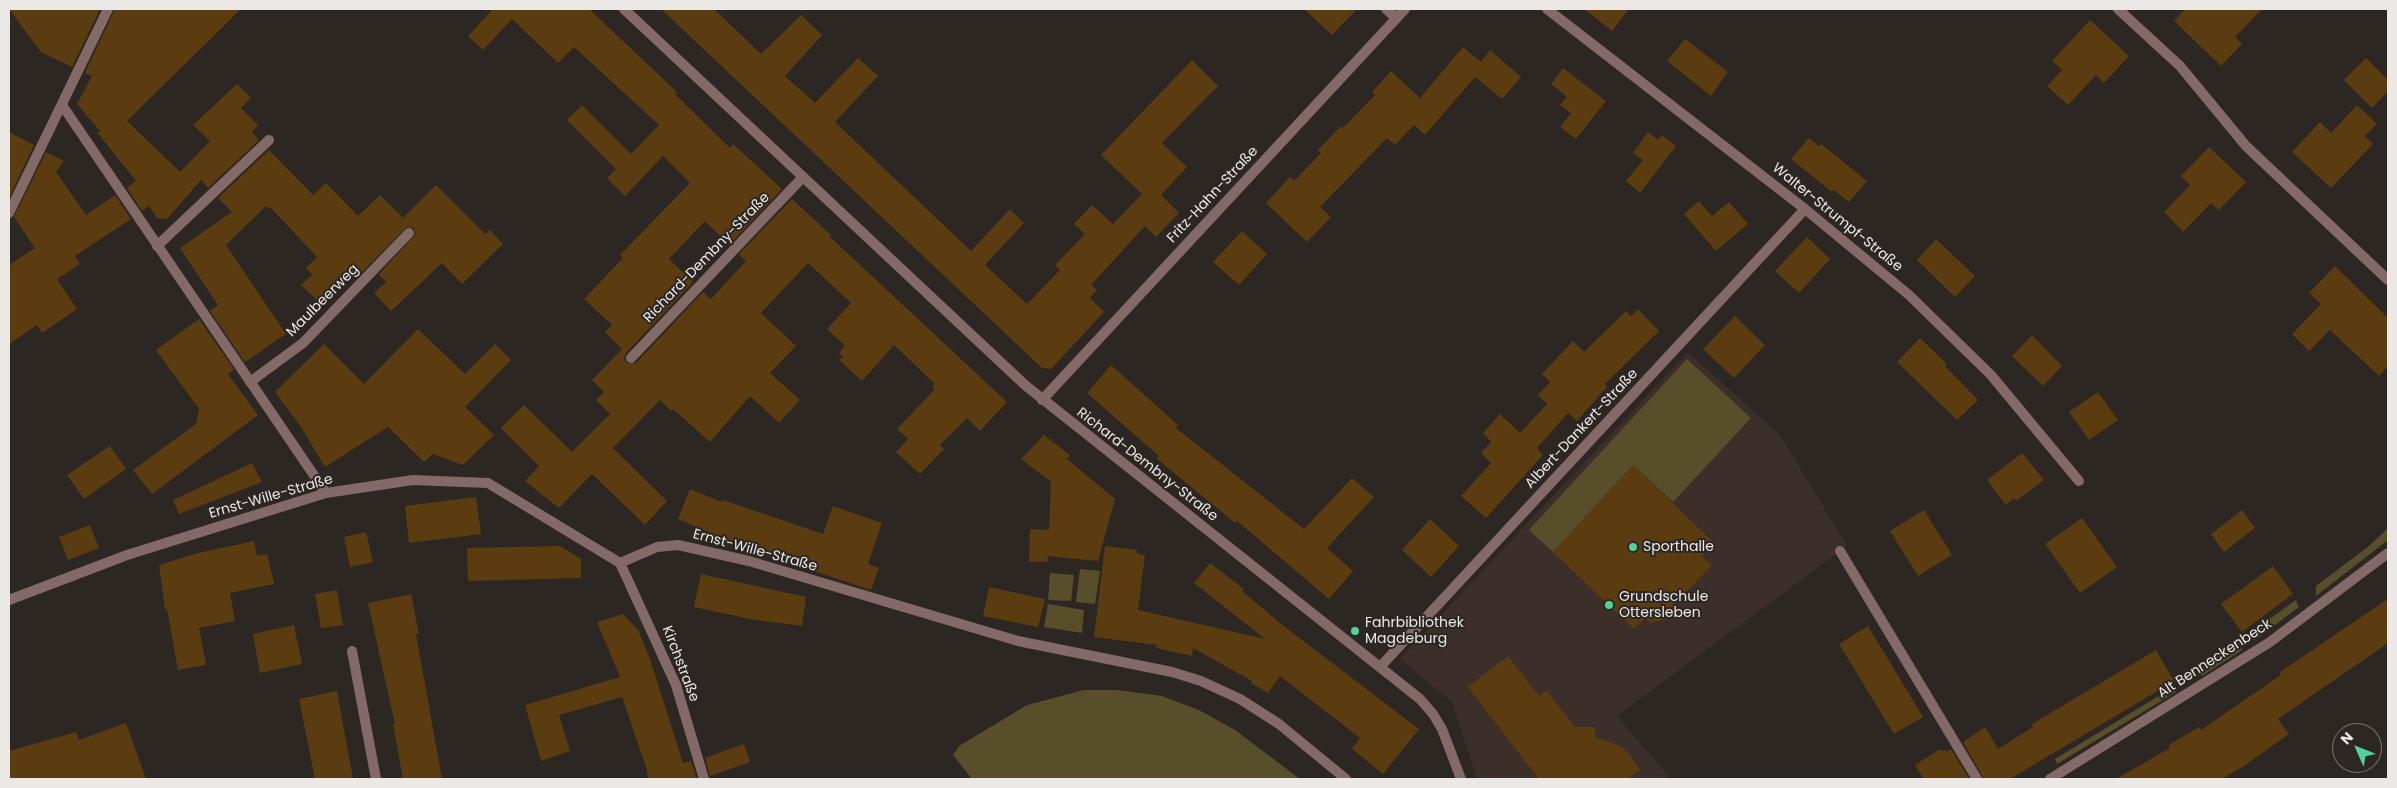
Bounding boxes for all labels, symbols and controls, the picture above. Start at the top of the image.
street label: Fritz-Hahn-Straße [1164,143,1262,247]
street label: Walter-Strumpf-Straße [1768,160,1906,276]
street label: Richard-Dembny-Straße [640,189,774,327]
street label: Maulbeerweg [283,261,363,341]
street label: Albert-Dankert-Straße [1522,366,1642,492]
street label: Richard-Dembny-Straße [1073,405,1221,525]
street label: Ernst-Wille-Straße [207,471,335,523]
street label: Ernst-Wille-Straße [691,526,819,576]
place label: Sporthalle [1643,539,1714,555]
marker: Sporthalle [1627,541,1639,553]
place label: Grundschule Ottersleben [1619,589,1708,622]
marker: Grundschule Ottersleben [1603,599,1615,611]
place label: Fahrbibliothek Magdeburg [1365,615,1464,648]
street label: Alt Benneckenbeck [2155,616,2275,702]
street label: Kirchstraße [658,624,702,704]
marker: Fahrbibliothek Magdeburg [1349,625,1361,637]
north arrow [2332,723,2382,773]
text: N [2336,728,2358,749]

